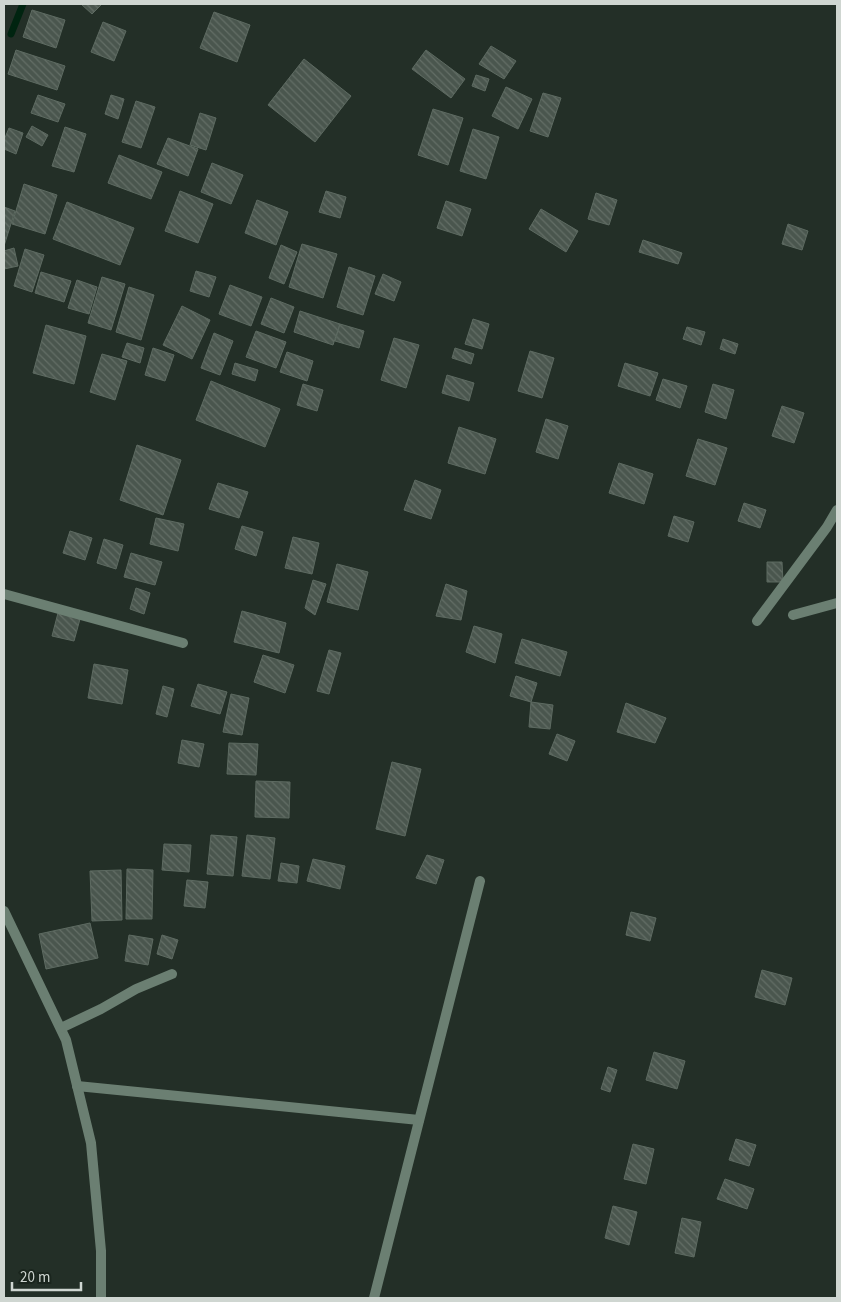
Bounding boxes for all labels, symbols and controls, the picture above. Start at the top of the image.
scale bar [12,1260,81,1292]
text: 20 m [20,1267,50,1288]

